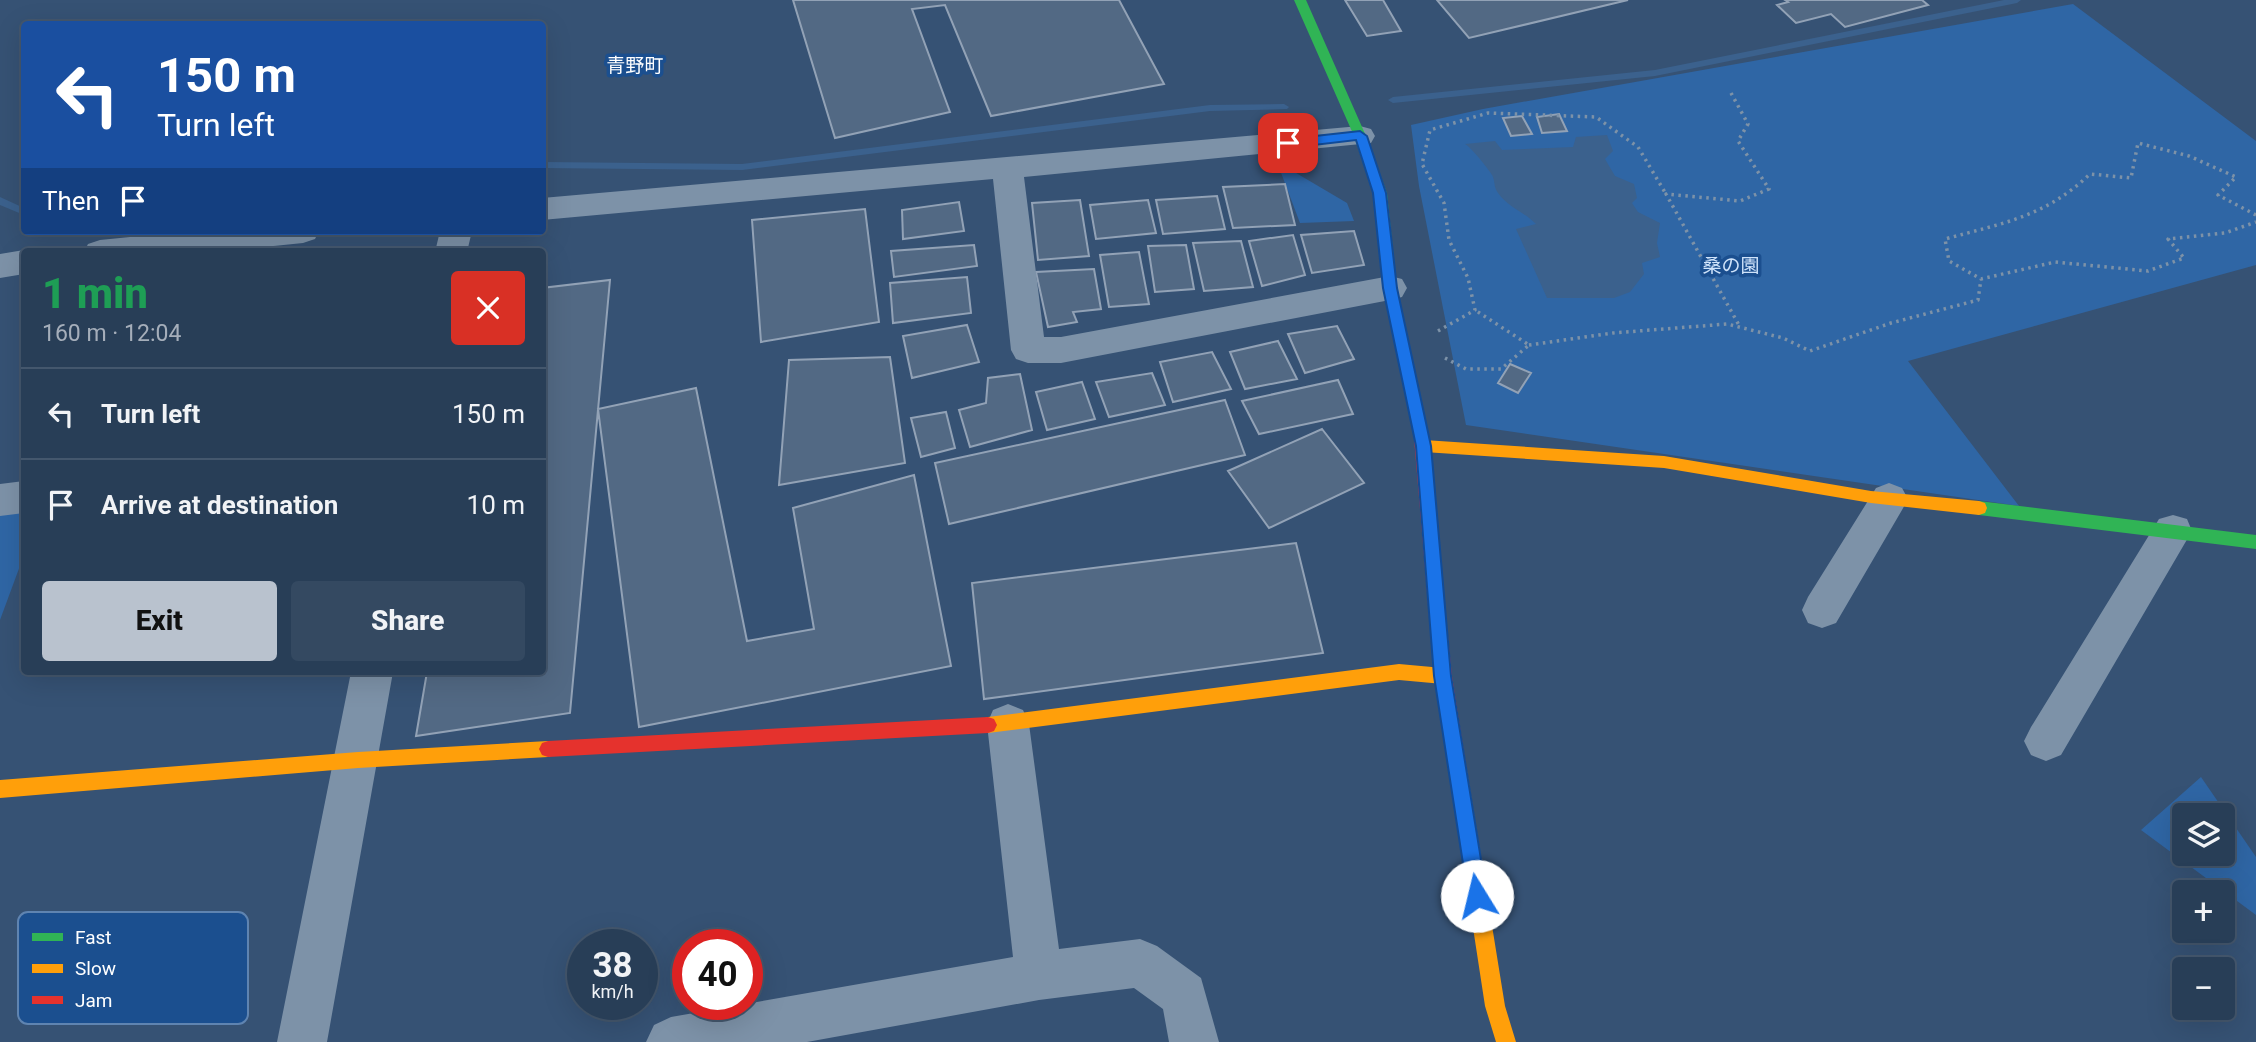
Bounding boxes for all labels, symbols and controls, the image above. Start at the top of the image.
text: 150 m [157,47,296,104]
icon: left [42,49,133,140]
district label: 青野町 [606,54,664,77]
text: Turn left [157,106,275,144]
pin [1258,113,1318,173]
icon: arrive [1269,124,1307,162]
icon: arrive [114,182,152,220]
text: Then [42,186,100,216]
park label: 桑の園 [1702,254,1760,277]
text: 1 min [42,269,148,318]
button: close [451,271,525,345]
text: 160 m · 12:04 [42,320,181,347]
icon: left [42,395,80,433]
text: Turn left [101,399,200,429]
text: 150 m [452,399,525,429]
icon: arrive [42,486,80,524]
text: Arrive at destination [101,490,338,520]
text: 10 m [467,490,525,520]
button: Exit [42,581,277,661]
button: Share [291,581,525,661]
map controls [2172,803,2235,1020]
button: layers [2172,803,2235,866]
position arrow [1440,859,1514,933]
button: + [2172,880,2235,943]
legend [18,912,248,1024]
text: Fast [75,926,112,949]
speed limit sign: 40 [672,929,763,1020]
text: 38 [592,945,633,986]
text: Slow [75,957,116,980]
button: − [2172,957,2235,1020]
text: km/h [591,981,634,1002]
text: Jam [75,989,112,1012]

